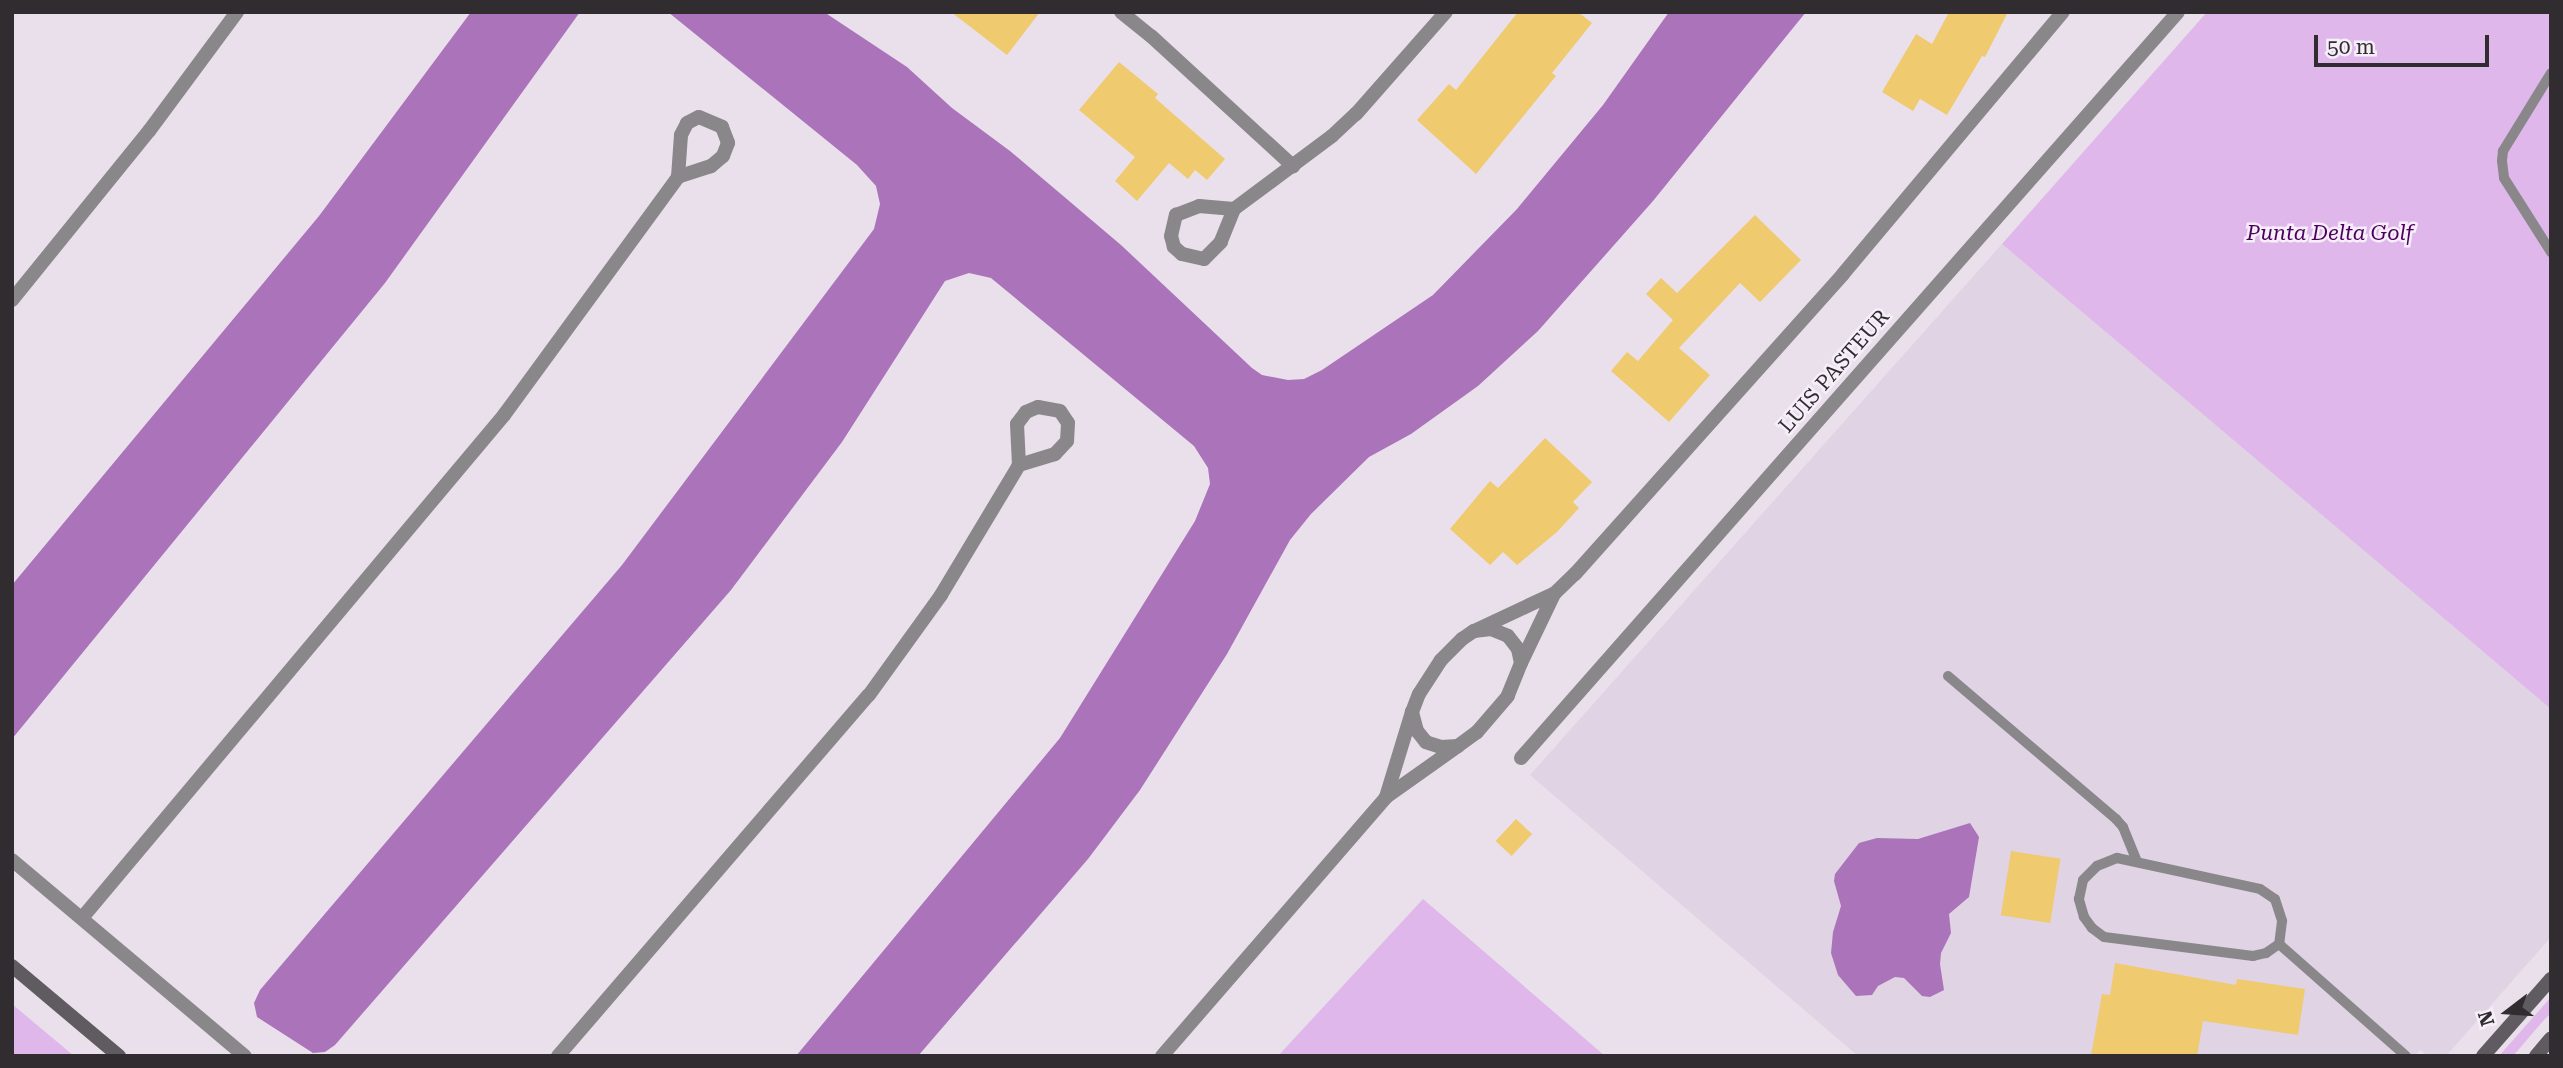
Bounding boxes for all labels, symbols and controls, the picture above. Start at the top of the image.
scale bar [2318,21,2493,65]
text: 50 m [2327,35,2375,59]
park label: Punta Delta Golf [2247,220,2413,246]
street label: LUIS PASTEUR [1774,304,1894,438]
north arrow [2472,977,2542,1047]
text: N [2473,1008,2500,1029]

